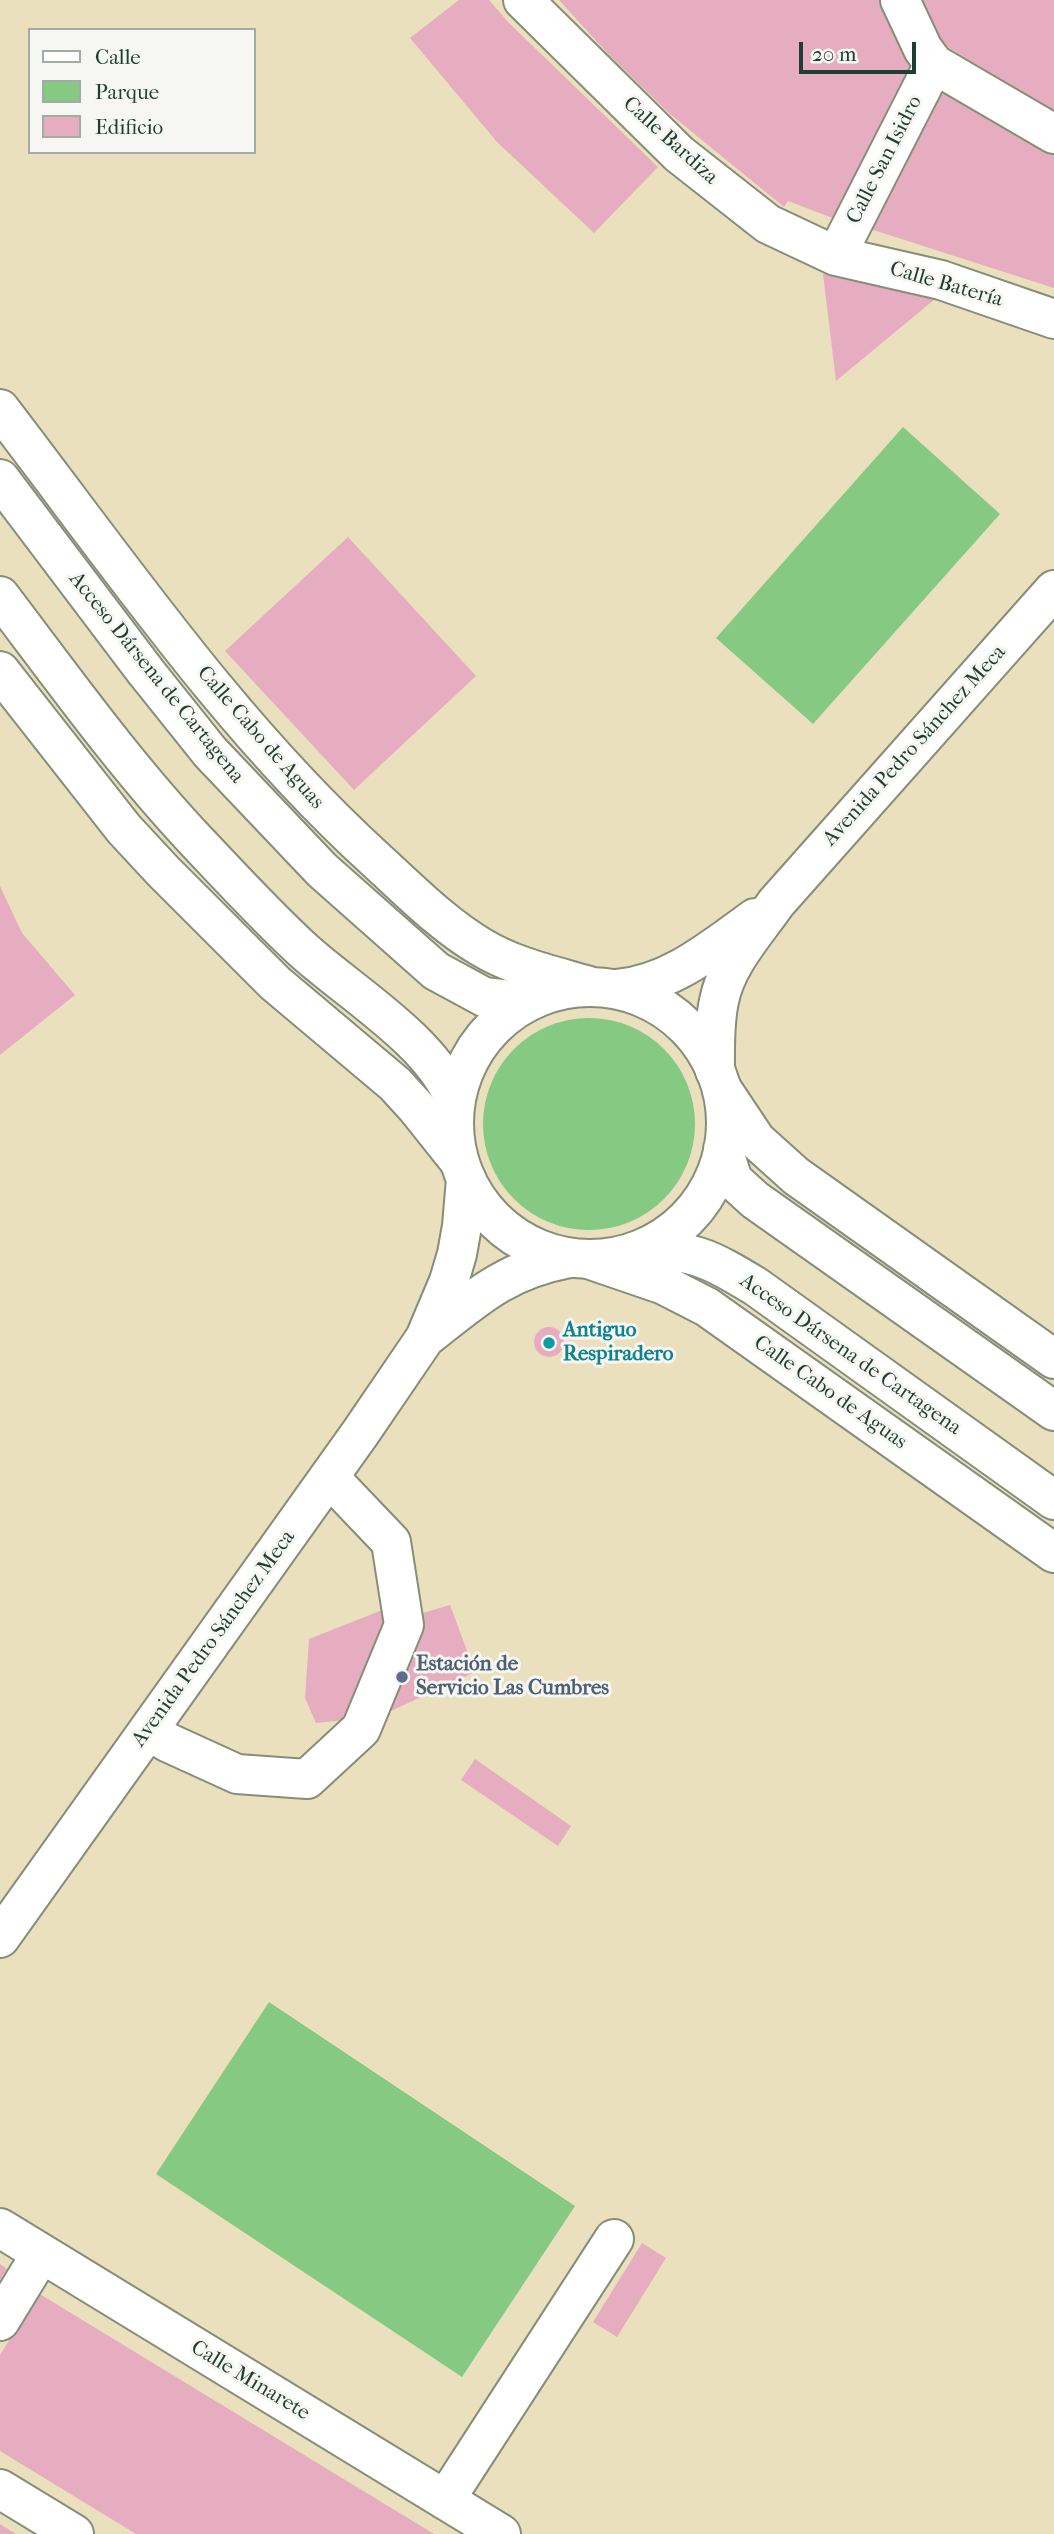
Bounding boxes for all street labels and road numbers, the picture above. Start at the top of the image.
street label: Calle Bardiza [617,92,723,190]
street label: Calle San Isidro [842,92,928,228]
street label: Calle Batería [887,257,1005,313]
street label: Acceso Dársena de Cartagena [63,567,249,789]
street label: Avenida Pedro Sánchez Meca [818,640,1012,852]
street label: Calle Cabo de Aguas [191,661,329,815]
street label: Acceso Dársena de Cartagena [734,1269,966,1441]
street label: Calle Cabo de Aguas [749,1331,911,1455]
street label: Avenida Pedro Sánchez Meca [127,1526,301,1752]
street label: Calle Minarete [186,2336,314,2426]

